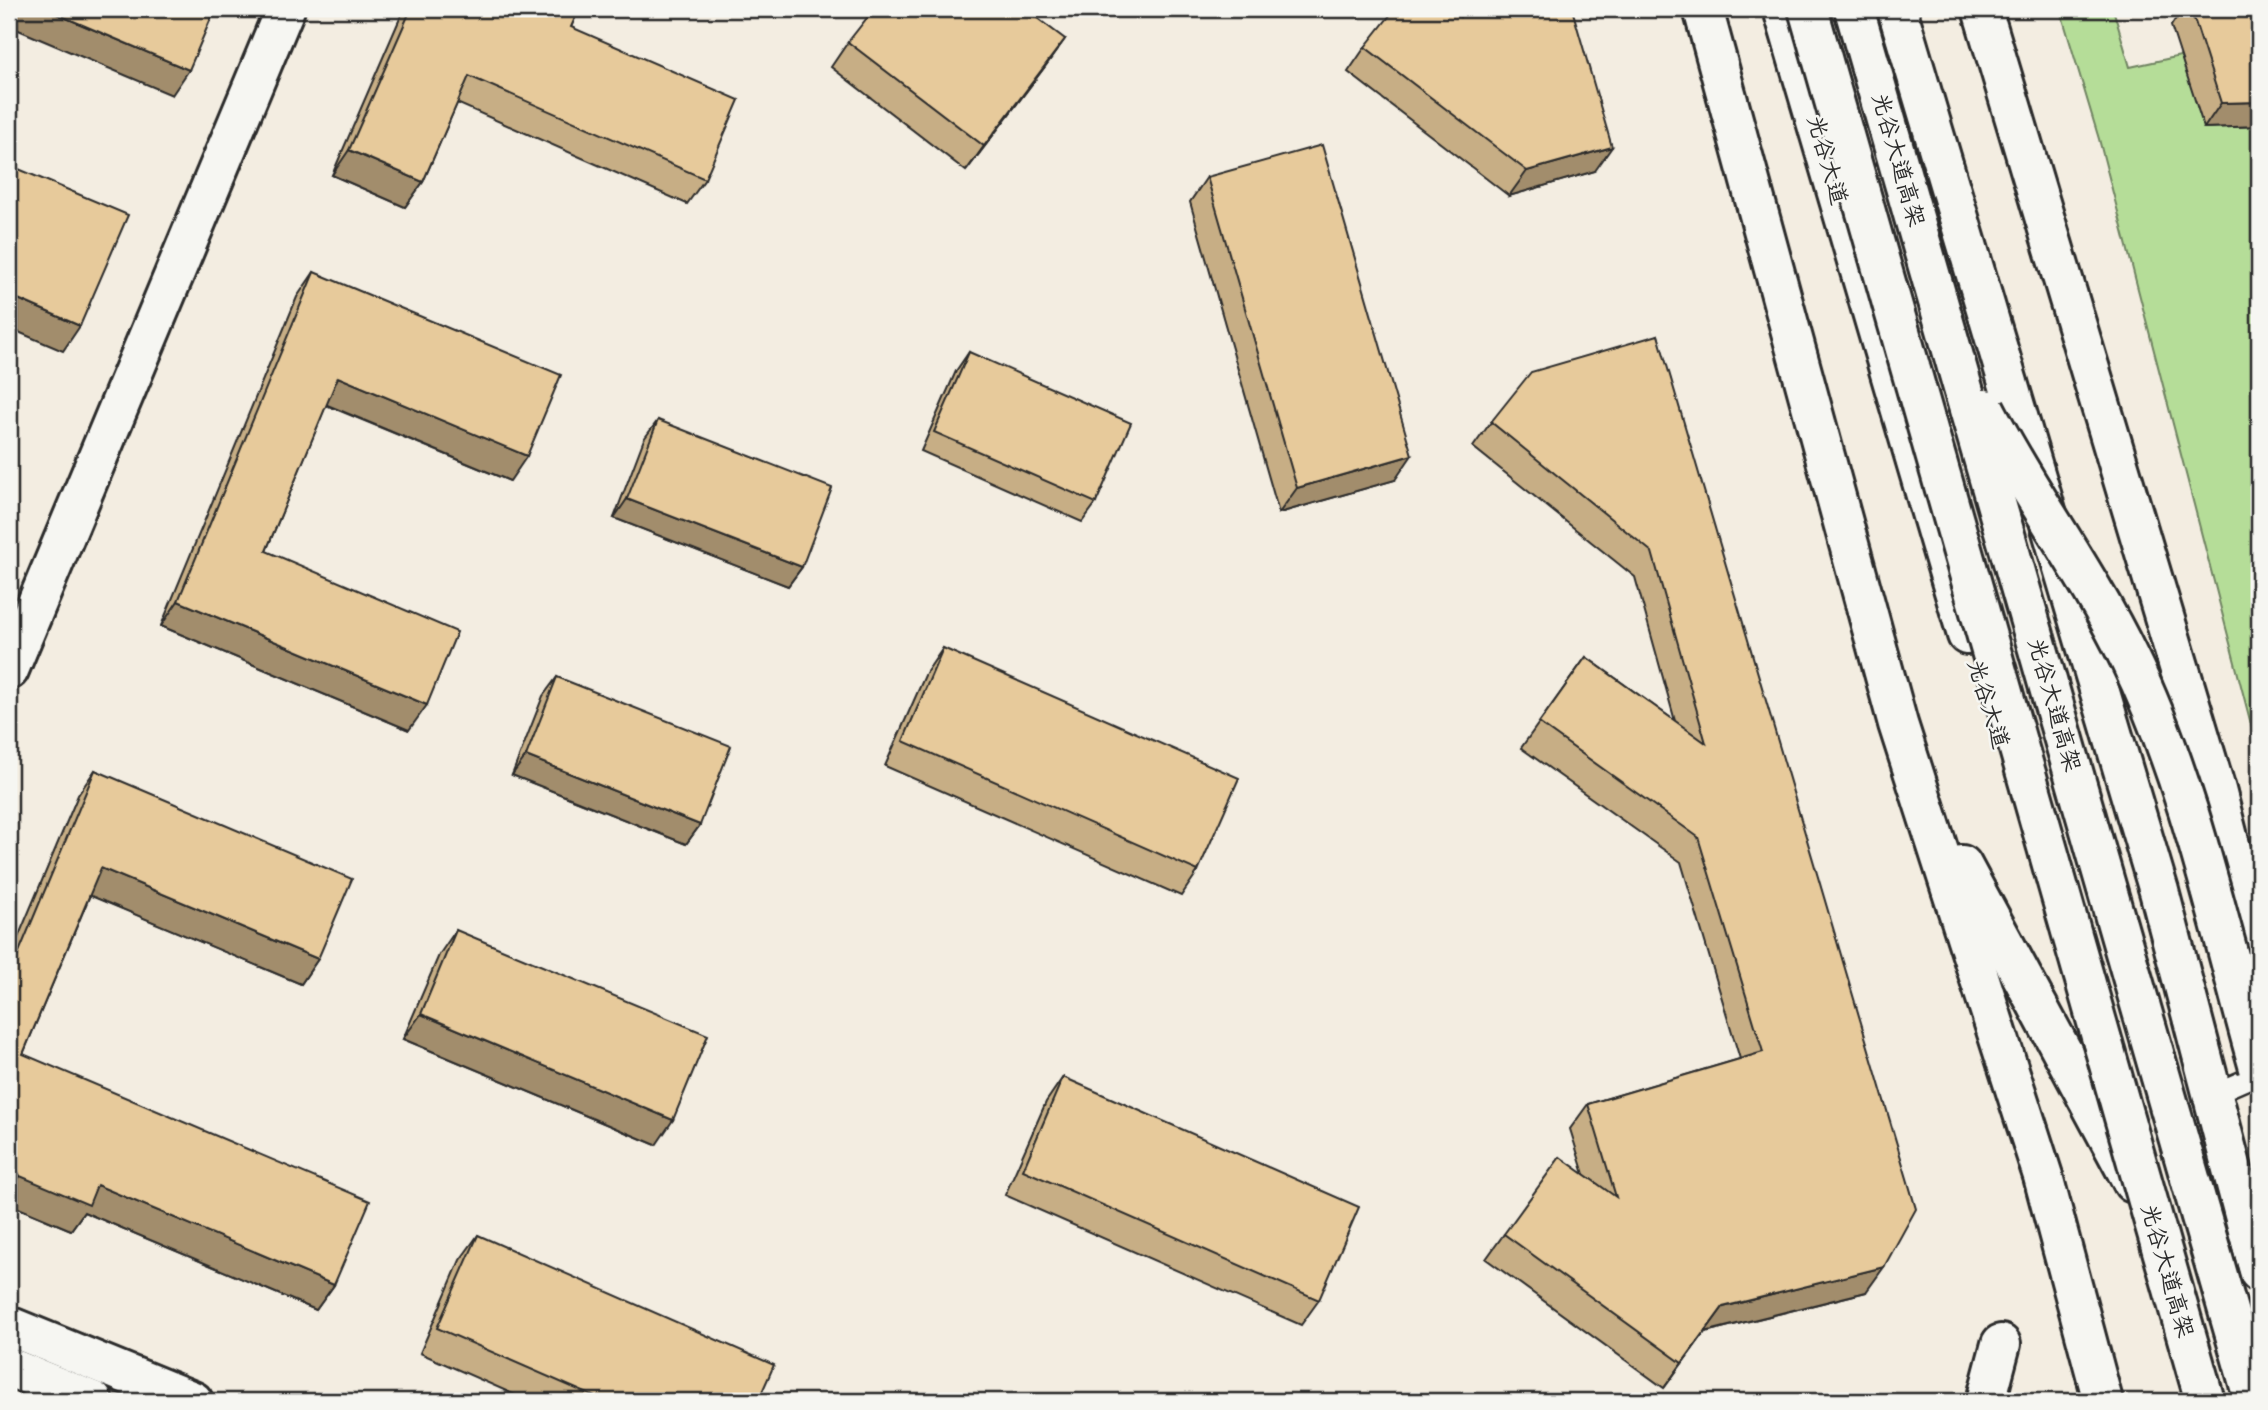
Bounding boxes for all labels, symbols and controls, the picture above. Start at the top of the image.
street label: 光谷大道高架 [1866,90,1930,230]
street label: 光谷大道 [1801,112,1853,208]
street label: 光谷大道高架 [2022,635,2086,775]
street label: 光谷大道 [1961,656,2015,752]
street label: 光谷大道高架 [2135,1201,2199,1341]

